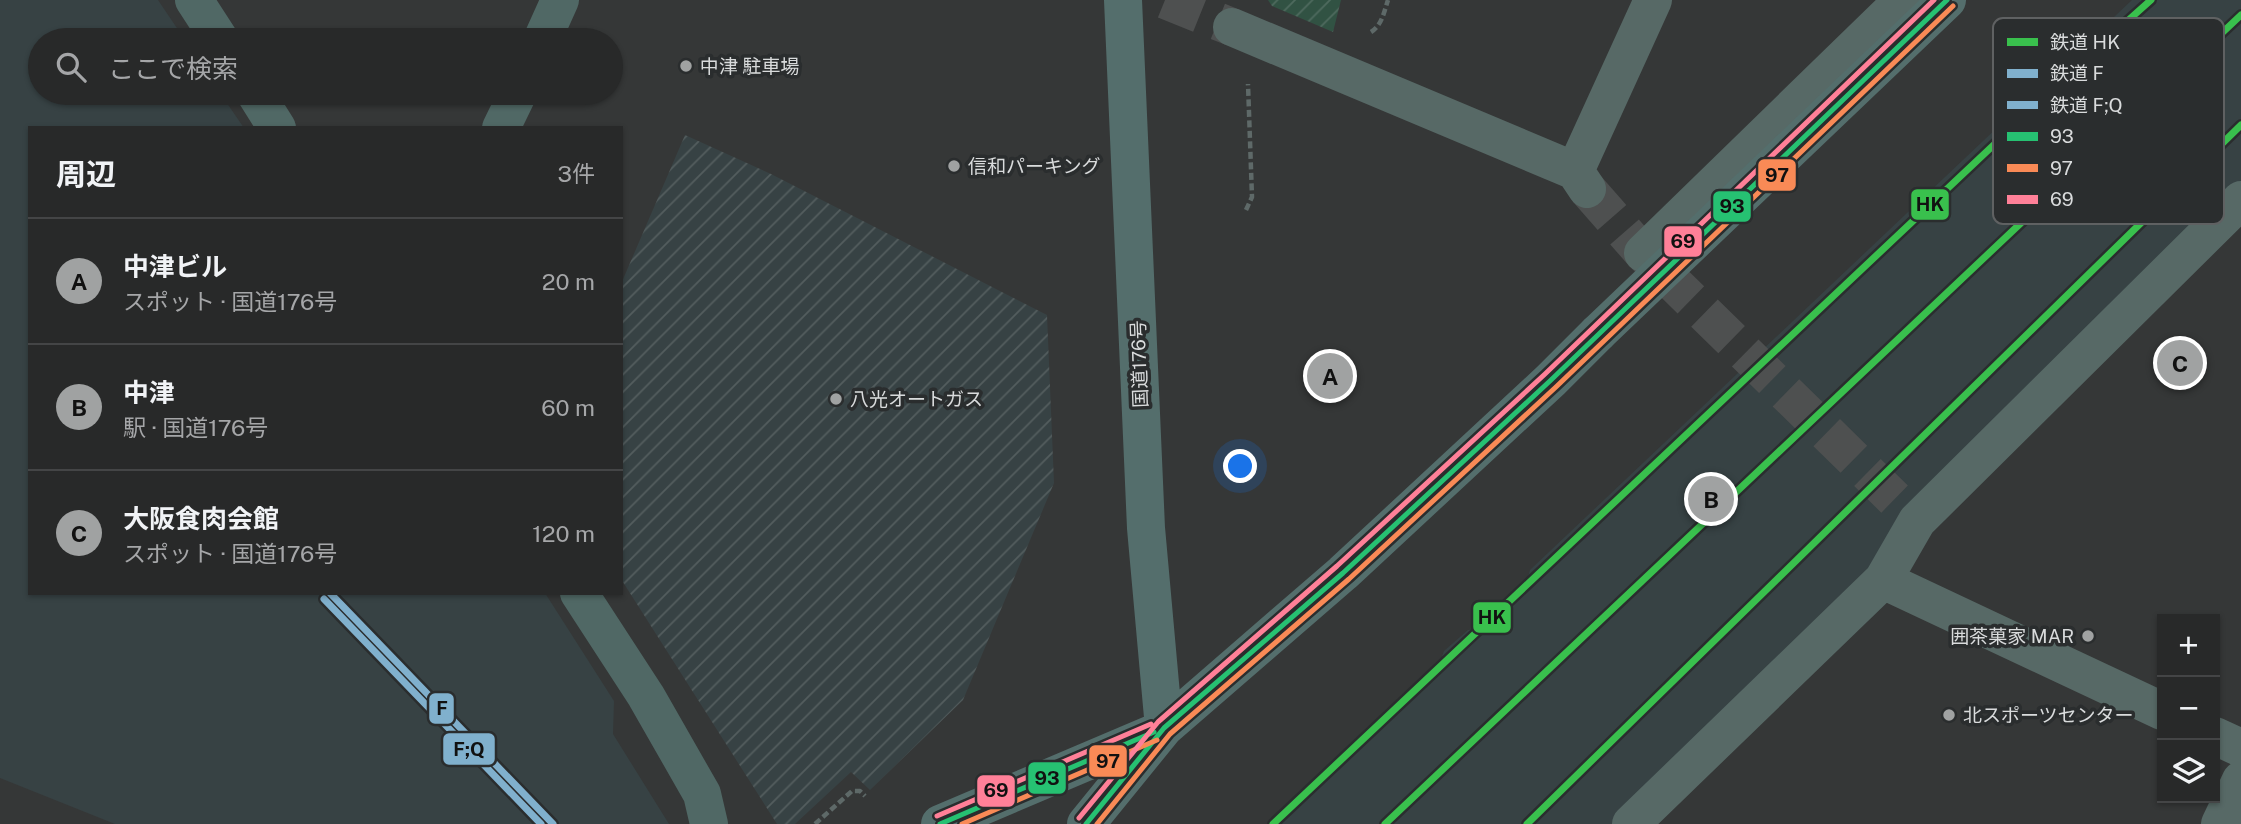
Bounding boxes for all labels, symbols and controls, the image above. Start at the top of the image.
legend [1993,18,2224,224]
search box [28,28,623,105]
text: 鉄道 HK [2050,31,2120,53]
icon: search [52,48,90,86]
text: ここで検索 [108,53,238,84]
place label: 中津 駐車場 [700,55,800,77]
marker: 中津 駐車場 [678,58,694,74]
text: 鉄道 F [2050,62,2104,84]
text: 鉄道 F;Q [2050,94,2123,116]
text: 93 [2050,125,2074,147]
place label: 信和パーキング [968,155,1100,177]
text: 周辺 [56,156,116,192]
text: 97 [2050,157,2073,179]
marker: 信和パーキング [946,158,962,174]
line badge: 97 [1757,158,1797,192]
text: 3件 [558,160,595,187]
text: 97 [1765,164,1789,186]
line badge: HK [1910,188,1950,221]
text: 69 [2050,188,2074,210]
line badge: 93 [1712,190,1752,223]
text: HK [1916,193,1944,215]
text: 93 [1719,195,1745,217]
line badge: 69 [1663,225,1703,258]
text: 69 [1670,230,1696,252]
text: 中津ビル [123,251,227,282]
text: A [71,268,87,295]
text: 20 m [542,268,595,295]
text: スポット · 国道176号 [123,288,337,315]
street label: 国道176号 [1126,320,1152,408]
pin: C [2157,337,2203,389]
pin: A [1307,350,1353,402]
text: 中津 [123,377,175,408]
place label: 八光オートガス [850,388,983,410]
marker: 八光オートガス [828,391,844,407]
text: B [71,394,87,421]
text: 60 m [541,394,595,421]
text: 駅 · 国道176号 [123,414,268,441]
your location [1223,449,1257,483]
pin: B [1688,473,1734,525]
text: 大阪食肉会館 [123,503,279,534]
text: C [71,520,87,547]
text: 120 m [532,520,595,547]
text: スポット · 国道176号 [123,540,337,567]
line badge: HK [1472,601,1512,634]
text: HK [1478,606,1506,628]
map controls [2157,614,2220,803]
button: + [2157,614,2220,677]
place label: 囲茶菓家 MAR [1950,625,2074,647]
marker: 囲茶菓家 MAR [2080,628,2096,644]
button: − [2157,677,2220,740]
line badge: F [428,692,455,725]
text: F [436,697,448,719]
place label: 北スポーツセンター [1963,704,2134,726]
marker: 北スポーツセンター [1941,707,1957,723]
line badge: F;Q [442,732,496,766]
text: F;Q [453,738,485,760]
button: layers [2157,740,2220,803]
line badge: 97 [1088,744,1128,778]
text: 97 [1096,750,1120,772]
line badge: 93 [1027,761,1067,795]
text: 93 [1034,767,1060,789]
line badge: 69 [976,774,1016,808]
text: 69 [983,779,1009,801]

